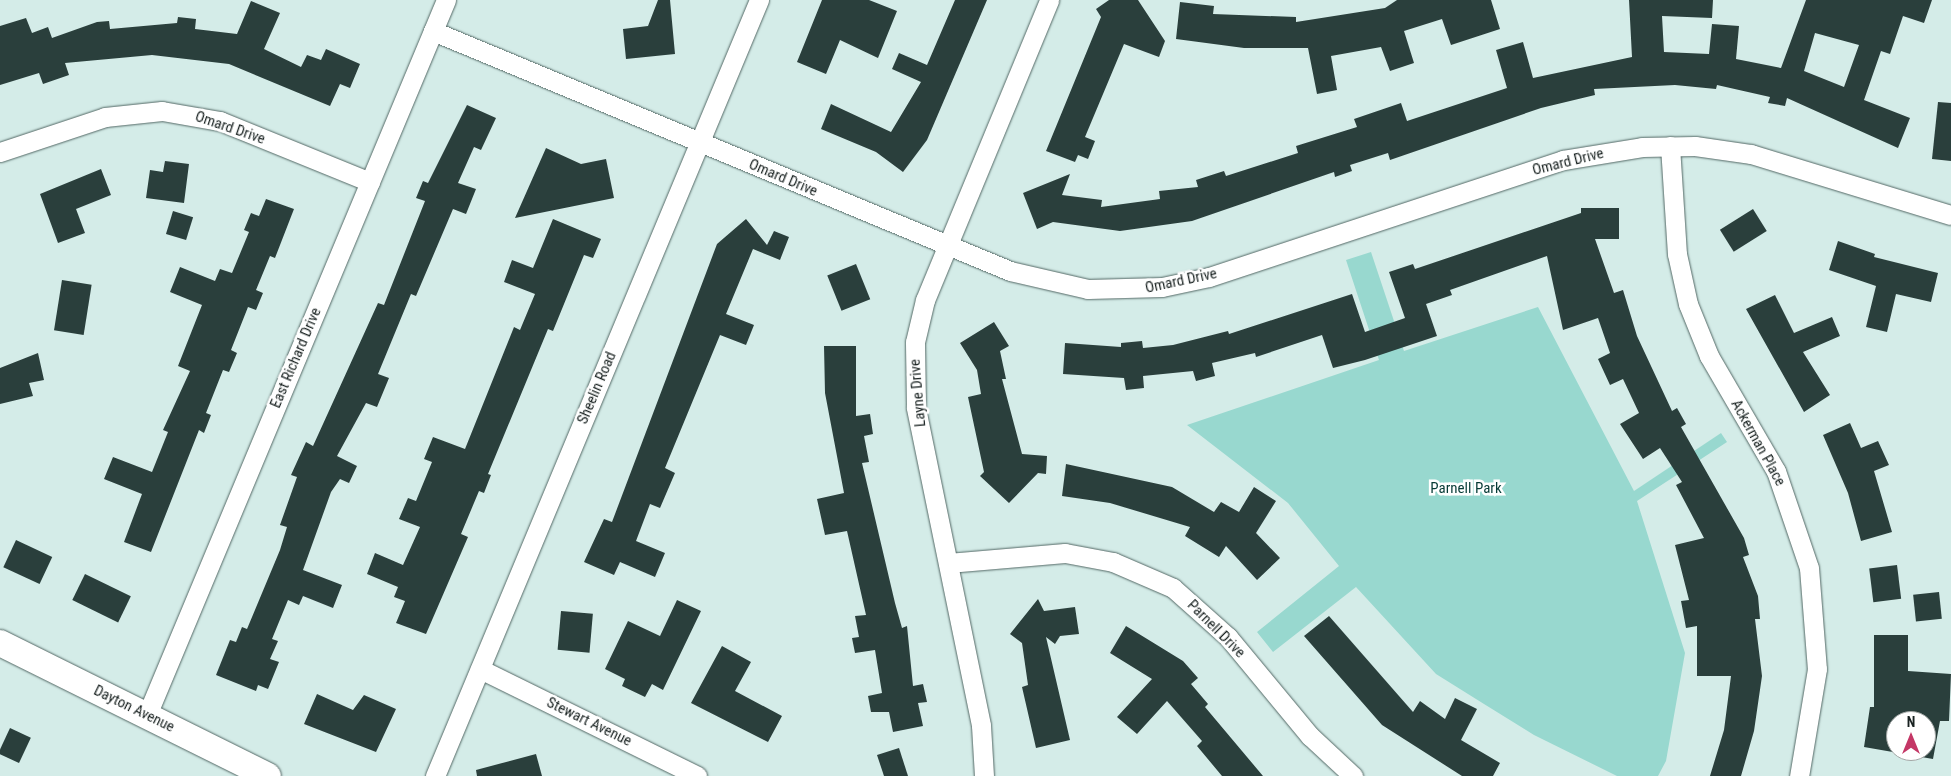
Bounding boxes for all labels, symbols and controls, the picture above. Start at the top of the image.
street label: Omard Drive [193,108,267,148]
street label: Omard Drive [1531,144,1605,180]
street label: Omard Drive [746,156,820,200]
street label: Omard Drive [1144,265,1218,297]
street label: East Richard Drive [267,305,325,411]
street label: Sheelin Road [574,349,620,427]
street label: Layne Drive [906,358,930,428]
street label: Ackerman Place [1727,397,1789,489]
park label: Parnell Park [1430,480,1502,498]
street label: Parnell Drive [1183,596,1249,662]
street label: Dayton Avenue [91,682,177,736]
street label: Stewart Avenue [544,694,634,750]
north arrow [1886,711,1936,761]
text: N [1907,714,1915,730]

